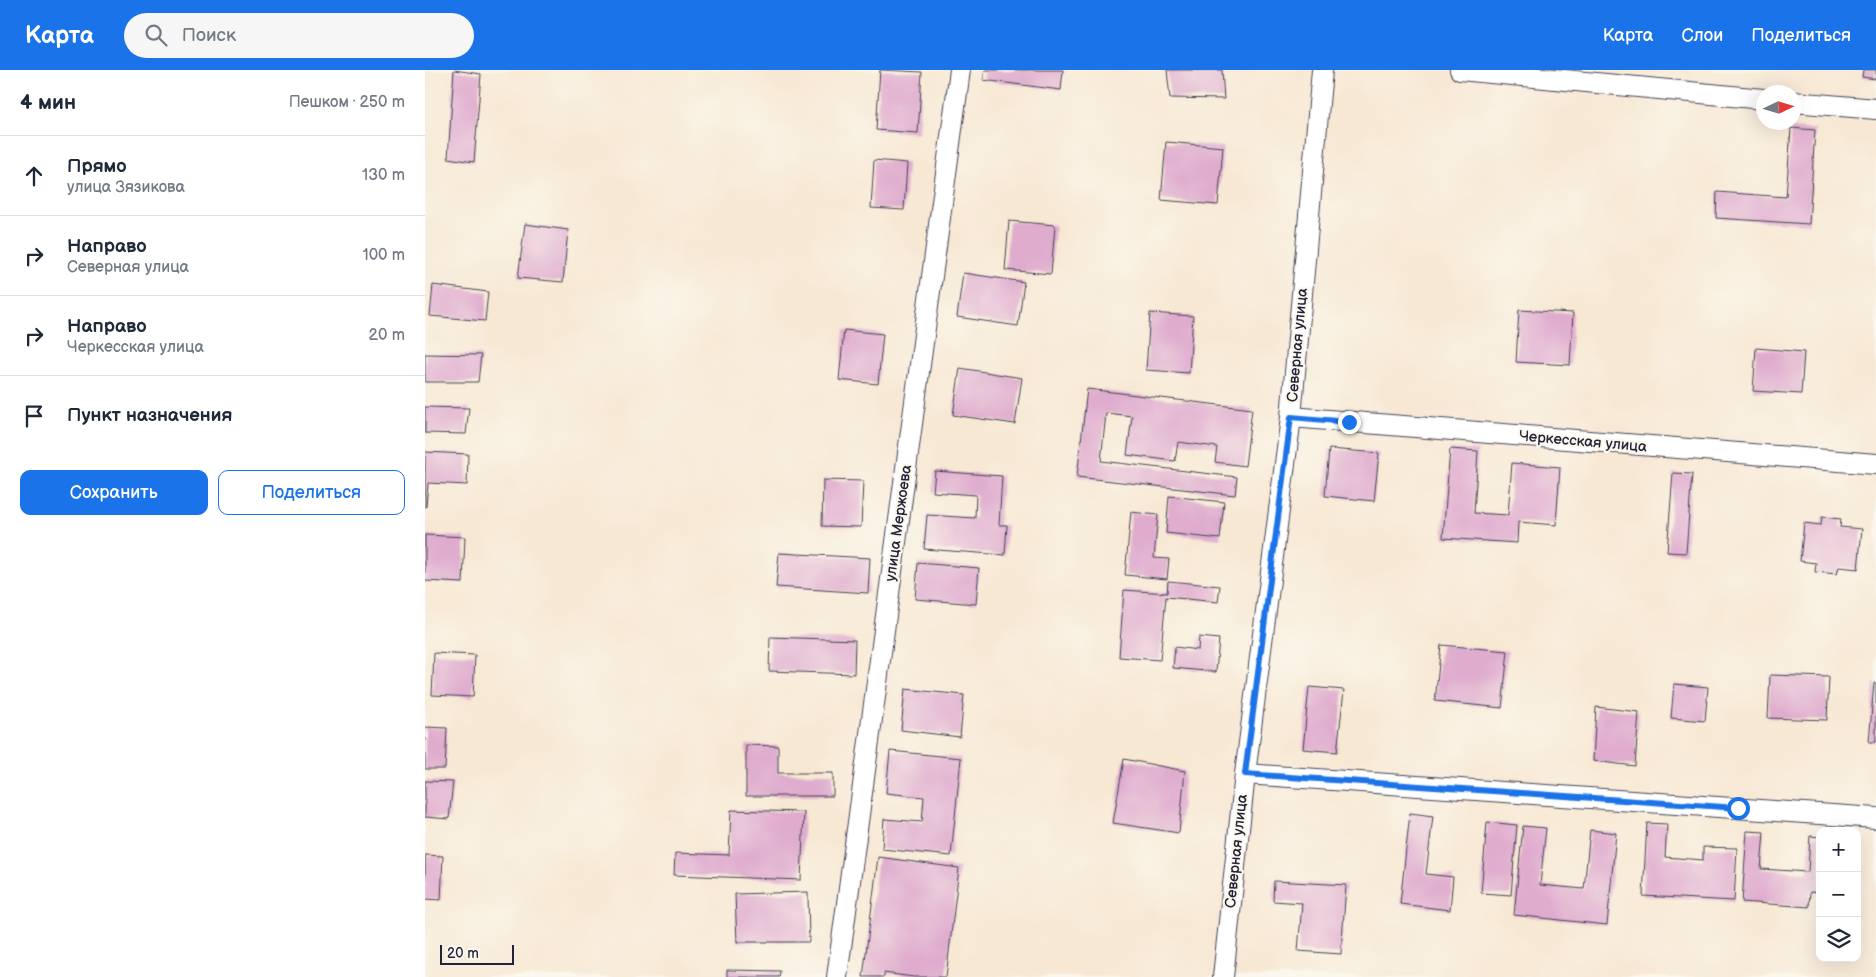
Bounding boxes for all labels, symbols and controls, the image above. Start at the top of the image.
search box [124,13,474,58]
text: Карта [25,21,94,50]
icon: search [142,21,170,49]
text: Поиск [182,24,236,47]
text: Карта [1603,25,1653,46]
text: Слои [1681,25,1723,46]
text: Поделиться [1751,25,1851,46]
north arrow [1756,85,1801,130]
text: 4 мин [20,90,76,115]
text: Пешком · 250 m [289,93,405,112]
text: Прямо [67,155,127,178]
icon: ahead [20,162,48,190]
text: 130 m [362,166,405,185]
text: улица Зязикова [67,178,185,197]
text: Направо [67,235,147,258]
icon: right [20,242,48,270]
text: 100 m [362,246,405,265]
text: Северная улица [67,258,189,277]
street label: Северная улица [1283,287,1312,403]
text: Направо [67,315,147,338]
icon: right [20,322,48,350]
text: 20 m [369,326,405,345]
text: Черкесская улица [67,338,204,357]
icon: arrive [20,402,48,430]
text: Пункт назначения [67,404,232,427]
route end [1338,411,1361,434]
street label: Черкесская улица [1518,426,1648,457]
street label: улица Мержоева [881,463,916,583]
button: Сохранить [20,470,208,515]
button: Поделиться [218,470,405,515]
street label: Северная улица [1221,793,1252,909]
route start [1727,797,1750,820]
map controls [1816,827,1861,962]
button: + [1816,827,1861,872]
button: − [1816,872,1861,917]
button: layers [1816,917,1861,962]
scale bar [440,942,514,965]
text: 20 m [447,945,479,962]

